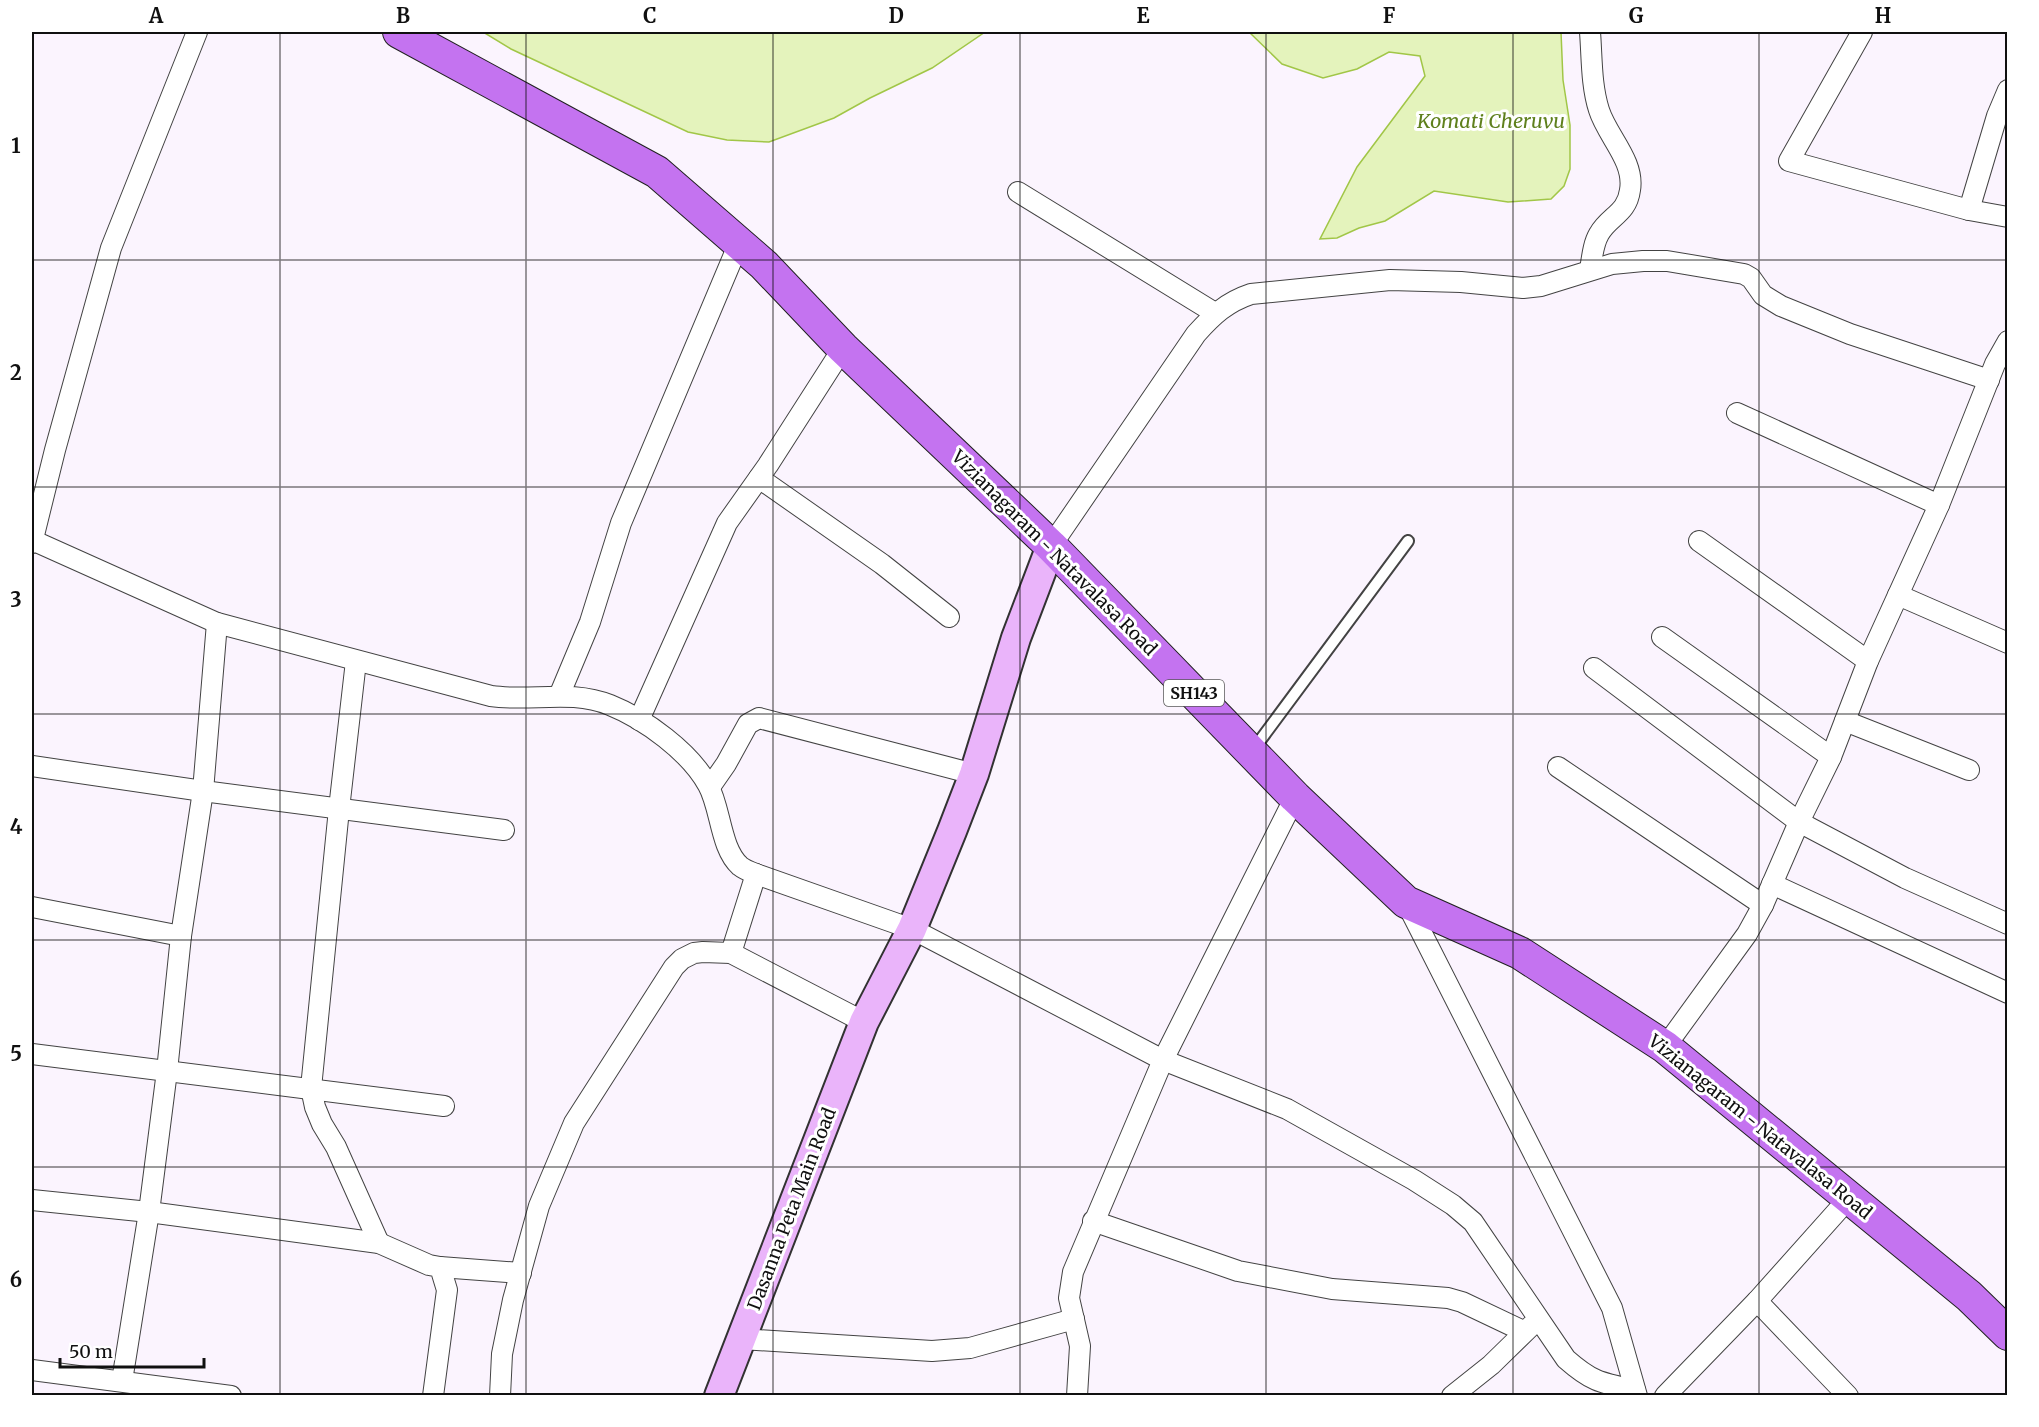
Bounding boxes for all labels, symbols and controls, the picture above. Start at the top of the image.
text: A [148,3,164,28]
text: B [396,3,410,28]
text: C [643,3,657,28]
text: D [888,3,904,28]
text: E [1136,3,1150,28]
text: F [1383,3,1396,28]
text: G [1629,3,1644,28]
text: H [1875,3,1891,28]
water label: Komati Cheruvu [1416,108,1565,133]
text: 1 [11,133,21,158]
text: 2 [10,360,22,385]
street label: Vizianagaram - Natavalasa Road [946,444,1162,660]
text: 3 [10,587,22,612]
road number: SH143 [1164,680,1224,706]
text: 4 [10,814,23,839]
street label: Vizianagaram - Natavalasa Road [1643,1029,1877,1224]
text: 5 [10,1041,22,1066]
street label: Dasanna Peta Main Road [742,1104,841,1313]
text: 6 [10,1267,22,1292]
scale bar [60,1331,204,1369]
text: 50 m [69,1340,113,1363]

